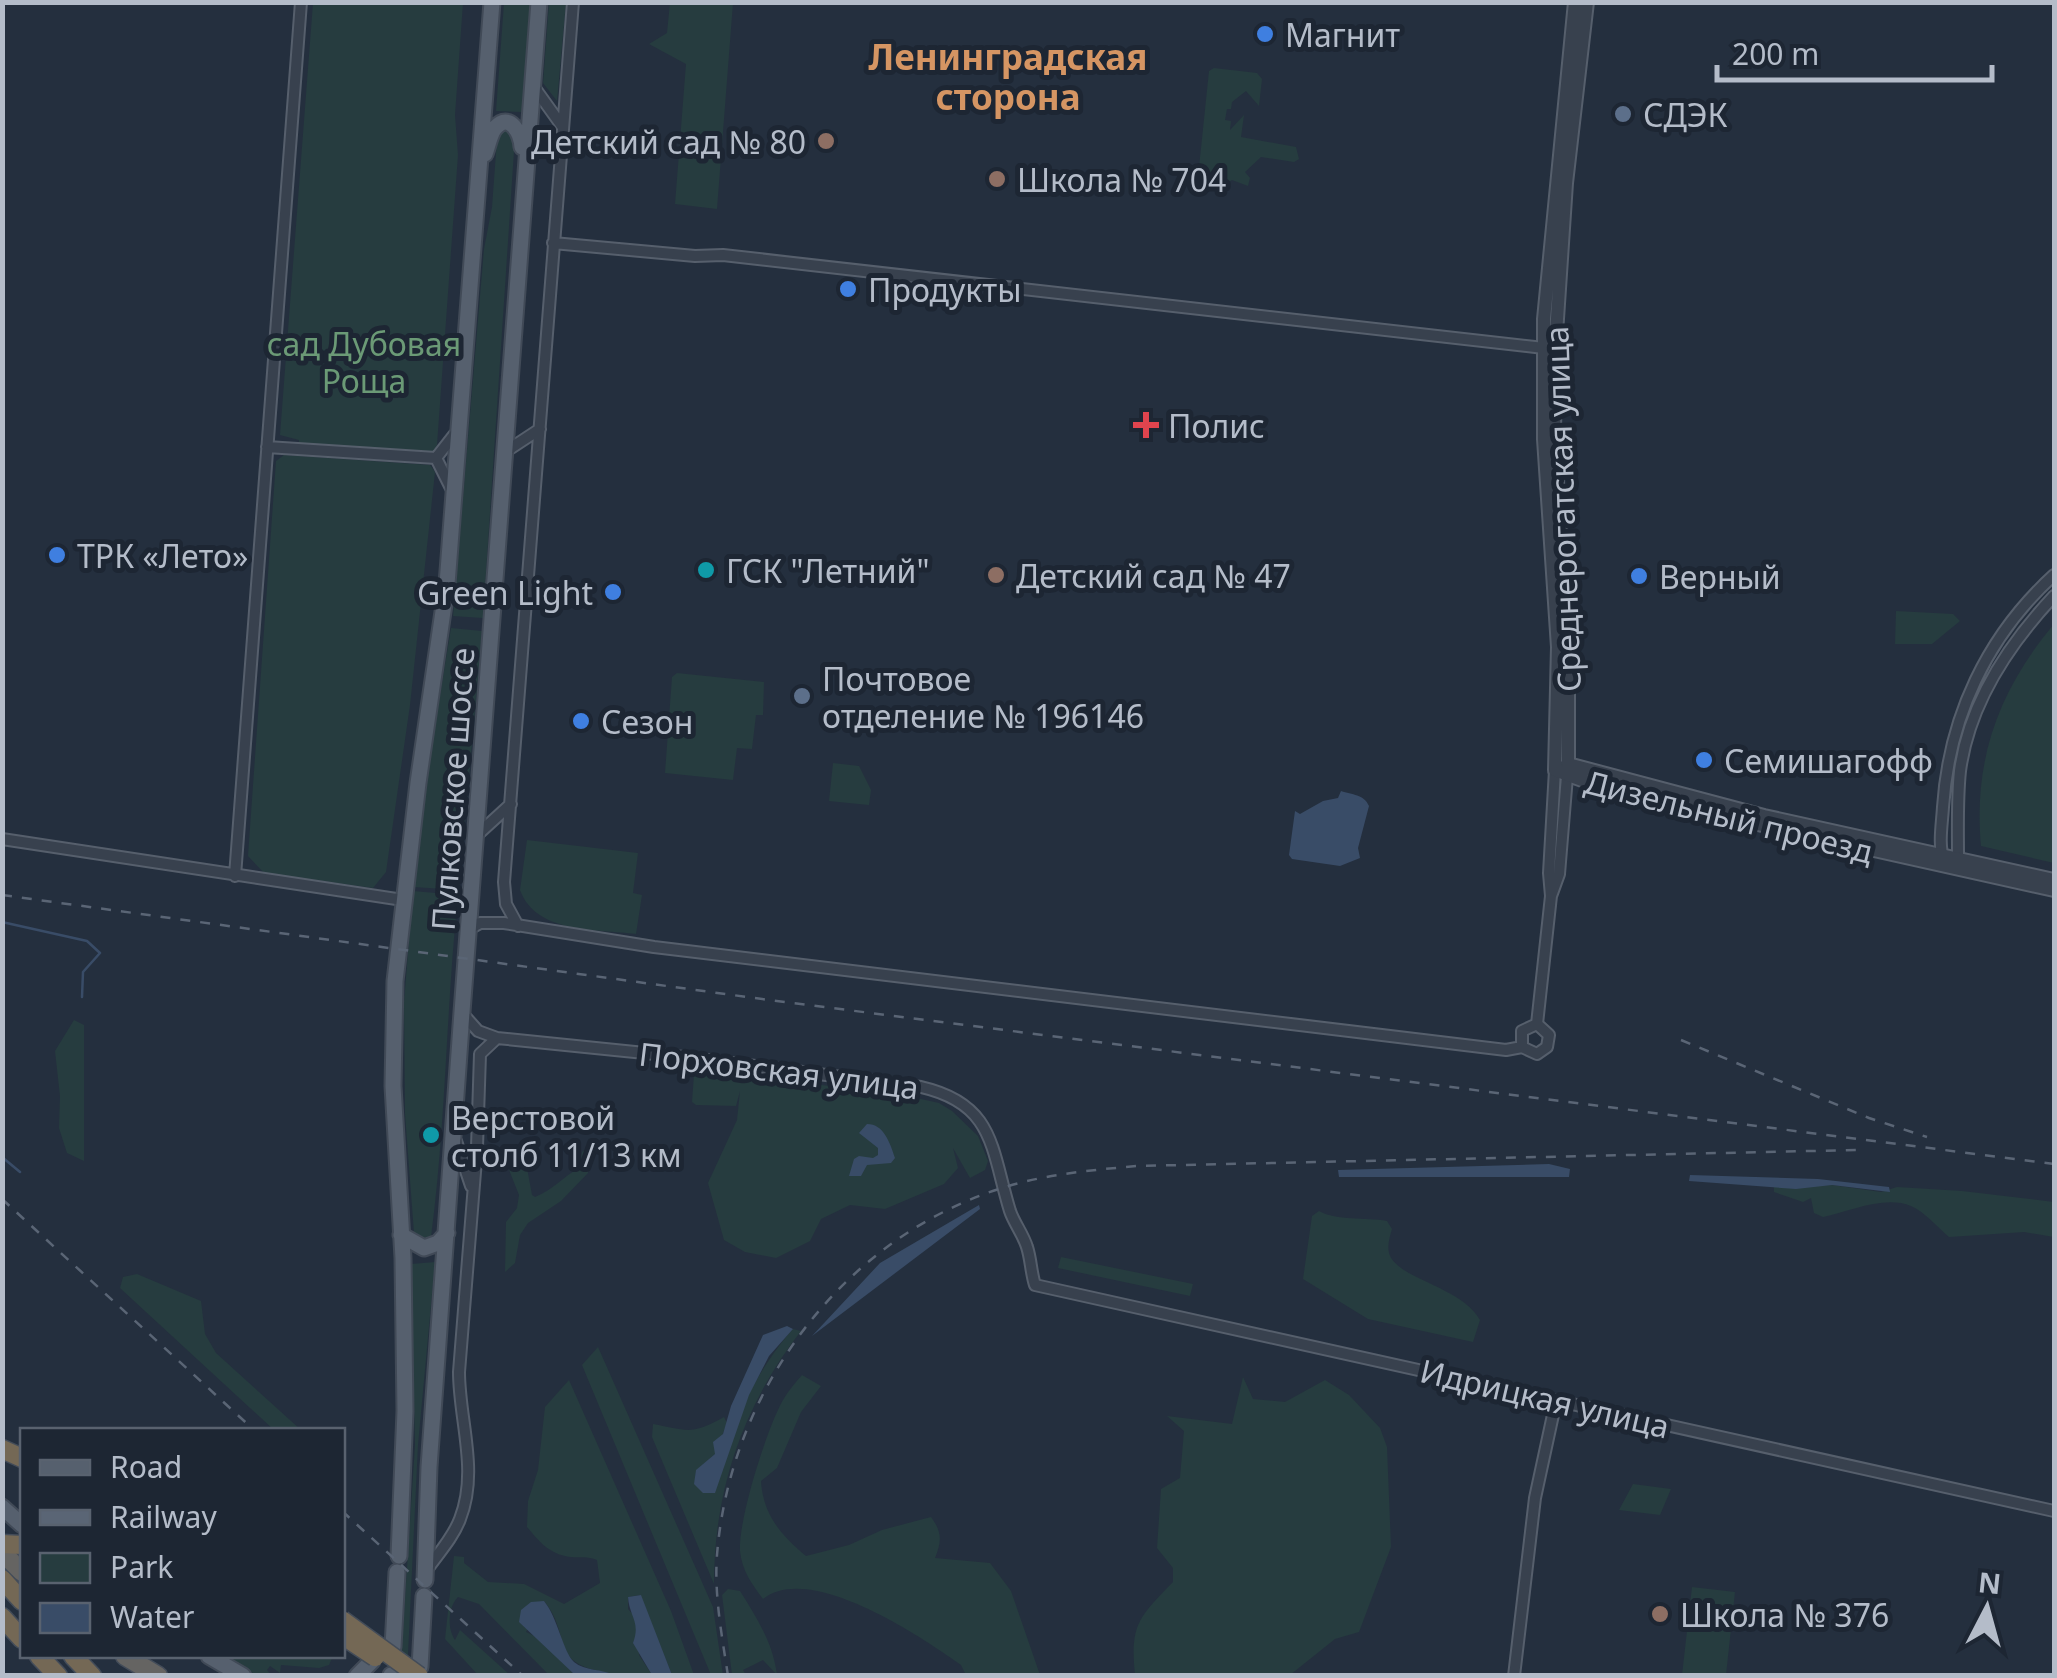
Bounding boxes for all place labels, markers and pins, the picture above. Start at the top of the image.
place label: Магнит [1285,13,1400,56]
marker: Магнит [1254,23,1276,45]
place label: СДЭК [1643,93,1728,136]
marker: СДЭК [1612,103,1634,125]
place label: Детский сад № 80 [531,120,806,163]
marker: Детский сад № 80 [815,130,837,152]
place label: Школа № 704 [1017,158,1226,201]
marker: Школа № 704 [986,168,1008,190]
place label: Продукты [868,268,1021,311]
marker: Продукты [837,278,859,300]
place label: Полис [1168,404,1265,447]
marker: Полис [1133,412,1159,438]
place label: ТРК «Лето» [77,534,248,577]
marker: ТРК «Лето» [46,544,68,566]
place label: ГСК "Летний" [726,549,930,592]
place label: Детский сад № 47 [1016,554,1291,597]
place label: Верный [1659,555,1781,598]
marker: ГСК "Летний" [695,559,717,581]
marker: Детский сад № 47 [985,564,1007,586]
marker: Верный [1628,565,1650,587]
place label: Green Light [417,571,593,614]
marker: Green Light [602,581,624,603]
place label: Почтовое отделение № 196146 [822,657,1144,737]
marker: Почтовое отделение № 196146 [791,685,813,707]
place label: Сезон [601,700,693,743]
marker: Сезон [570,710,592,732]
place label: Семишагофф [1724,739,1933,782]
marker: Семишагофф [1693,749,1715,771]
place label: Верстовой столб 11/13 км [451,1096,682,1176]
marker: Верстовой столб 11/13 км [420,1124,442,1146]
place label: Школа № 376 [1680,1593,1889,1636]
marker: Школа № 376 [1649,1603,1671,1625]

